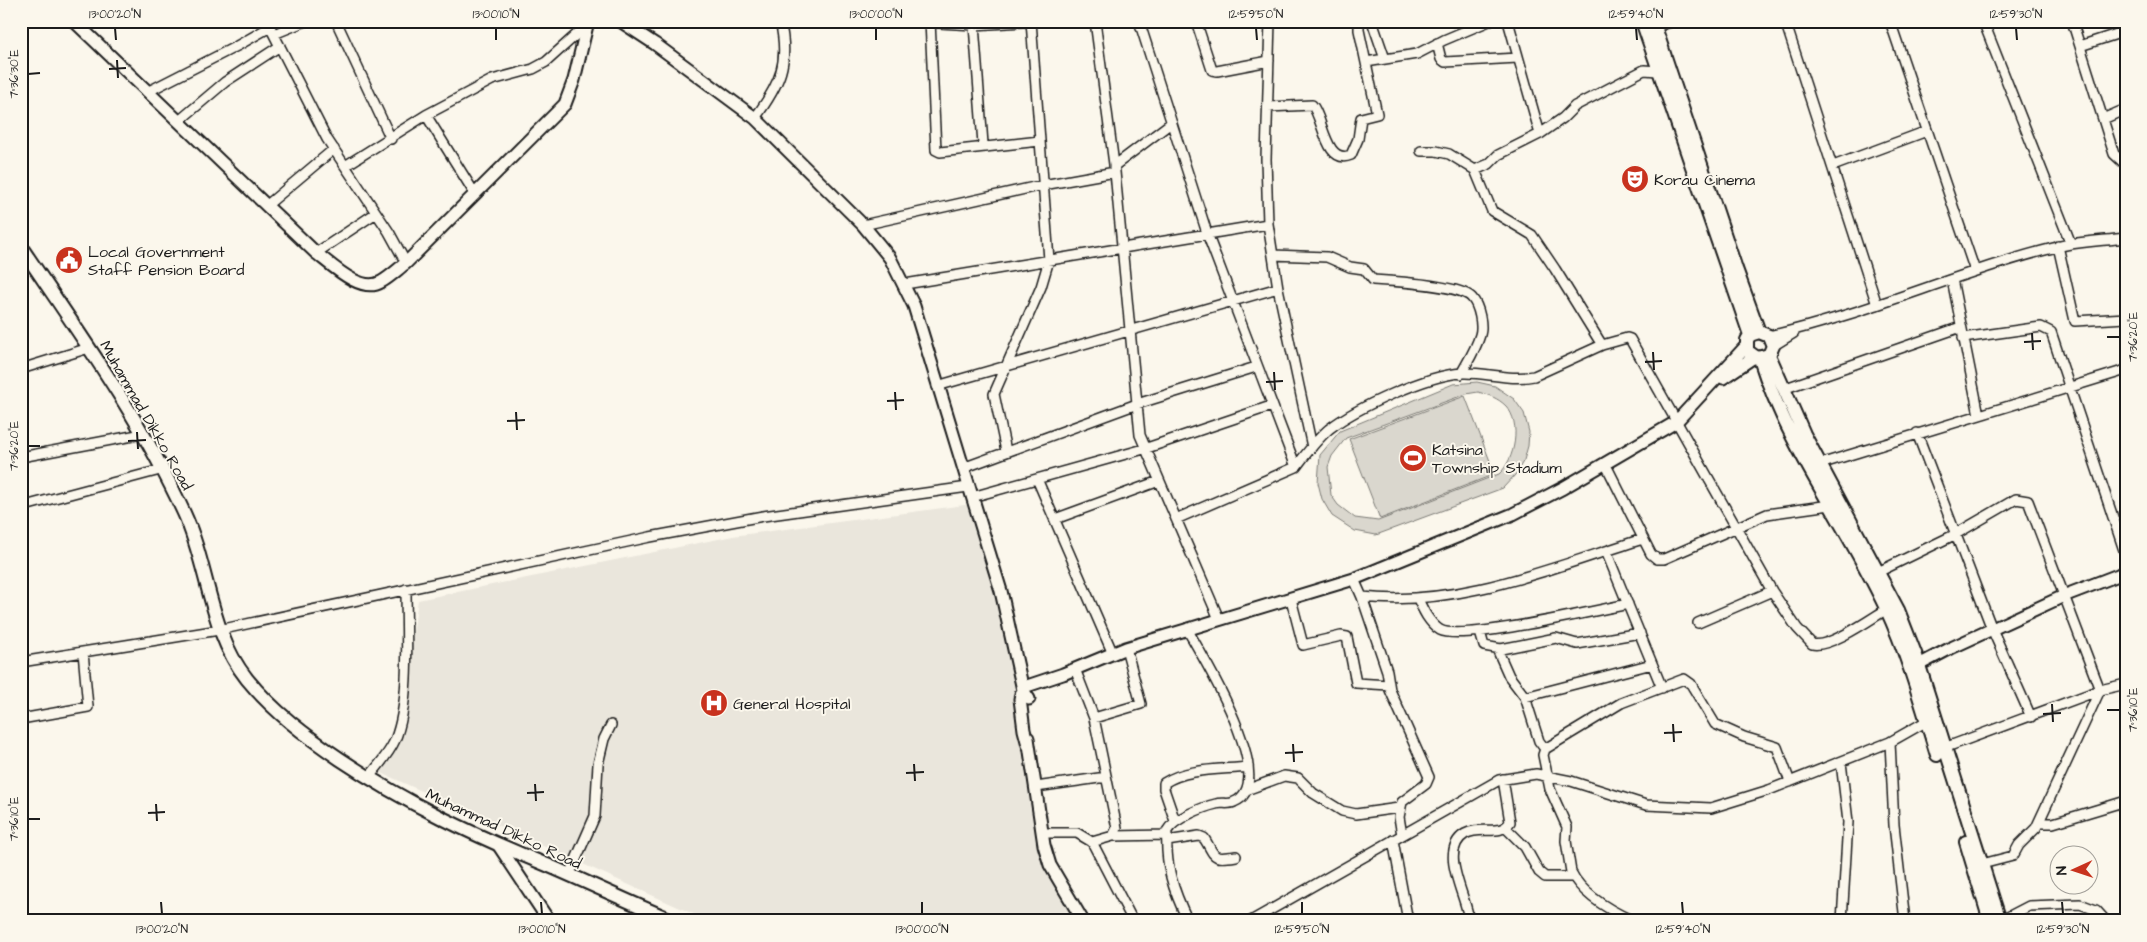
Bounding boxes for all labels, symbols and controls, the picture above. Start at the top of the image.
text: 13°00'20"N [89,6,142,23]
text: 13°00'10"N [473,6,520,23]
text: 13°00'00"N [850,6,903,23]
text: 12°59'50"N [1229,6,1284,23]
text: 12°59'40"N [1609,6,1664,23]
text: 12°59'30"N [1990,6,2043,23]
text: 7°36'30"E [6,49,23,99]
theatre icon: Korau Cinema [1620,164,1650,194]
place label: Korau Cinema [1654,169,1755,191]
place label: Local Government Staff Pension Board [88,241,245,281]
public building icon: Local Government Staff Pension Board [54,245,84,275]
text: 7°36'20"E [2125,312,2142,362]
street label: Muhammad Dikko Road [94,337,198,494]
text: 7°36'20"E [6,421,23,471]
place label: Katsina Township Stadium [1432,439,1562,479]
sports icon: Katsina Township Stadium [1398,443,1428,473]
hospital icon: General Hospital [699,688,729,718]
text: 7°36'10"E [2125,688,2142,732]
place label: General Hospital [733,693,850,715]
street label: Muhammad Dikko Road [422,783,585,875]
text: 7°36'10"E [6,797,23,841]
north arrow [2050,844,2100,894]
text: N [2052,866,2072,876]
text: 13°00'20"N [136,921,189,938]
text: 13°00'10"N [519,921,566,938]
text: 13°00'00"N [896,921,949,938]
text: 12°59'50"N [1275,921,1330,938]
text: 12°59'40"N [1656,921,1711,938]
text: 12°59'30"N [2037,921,2090,938]

